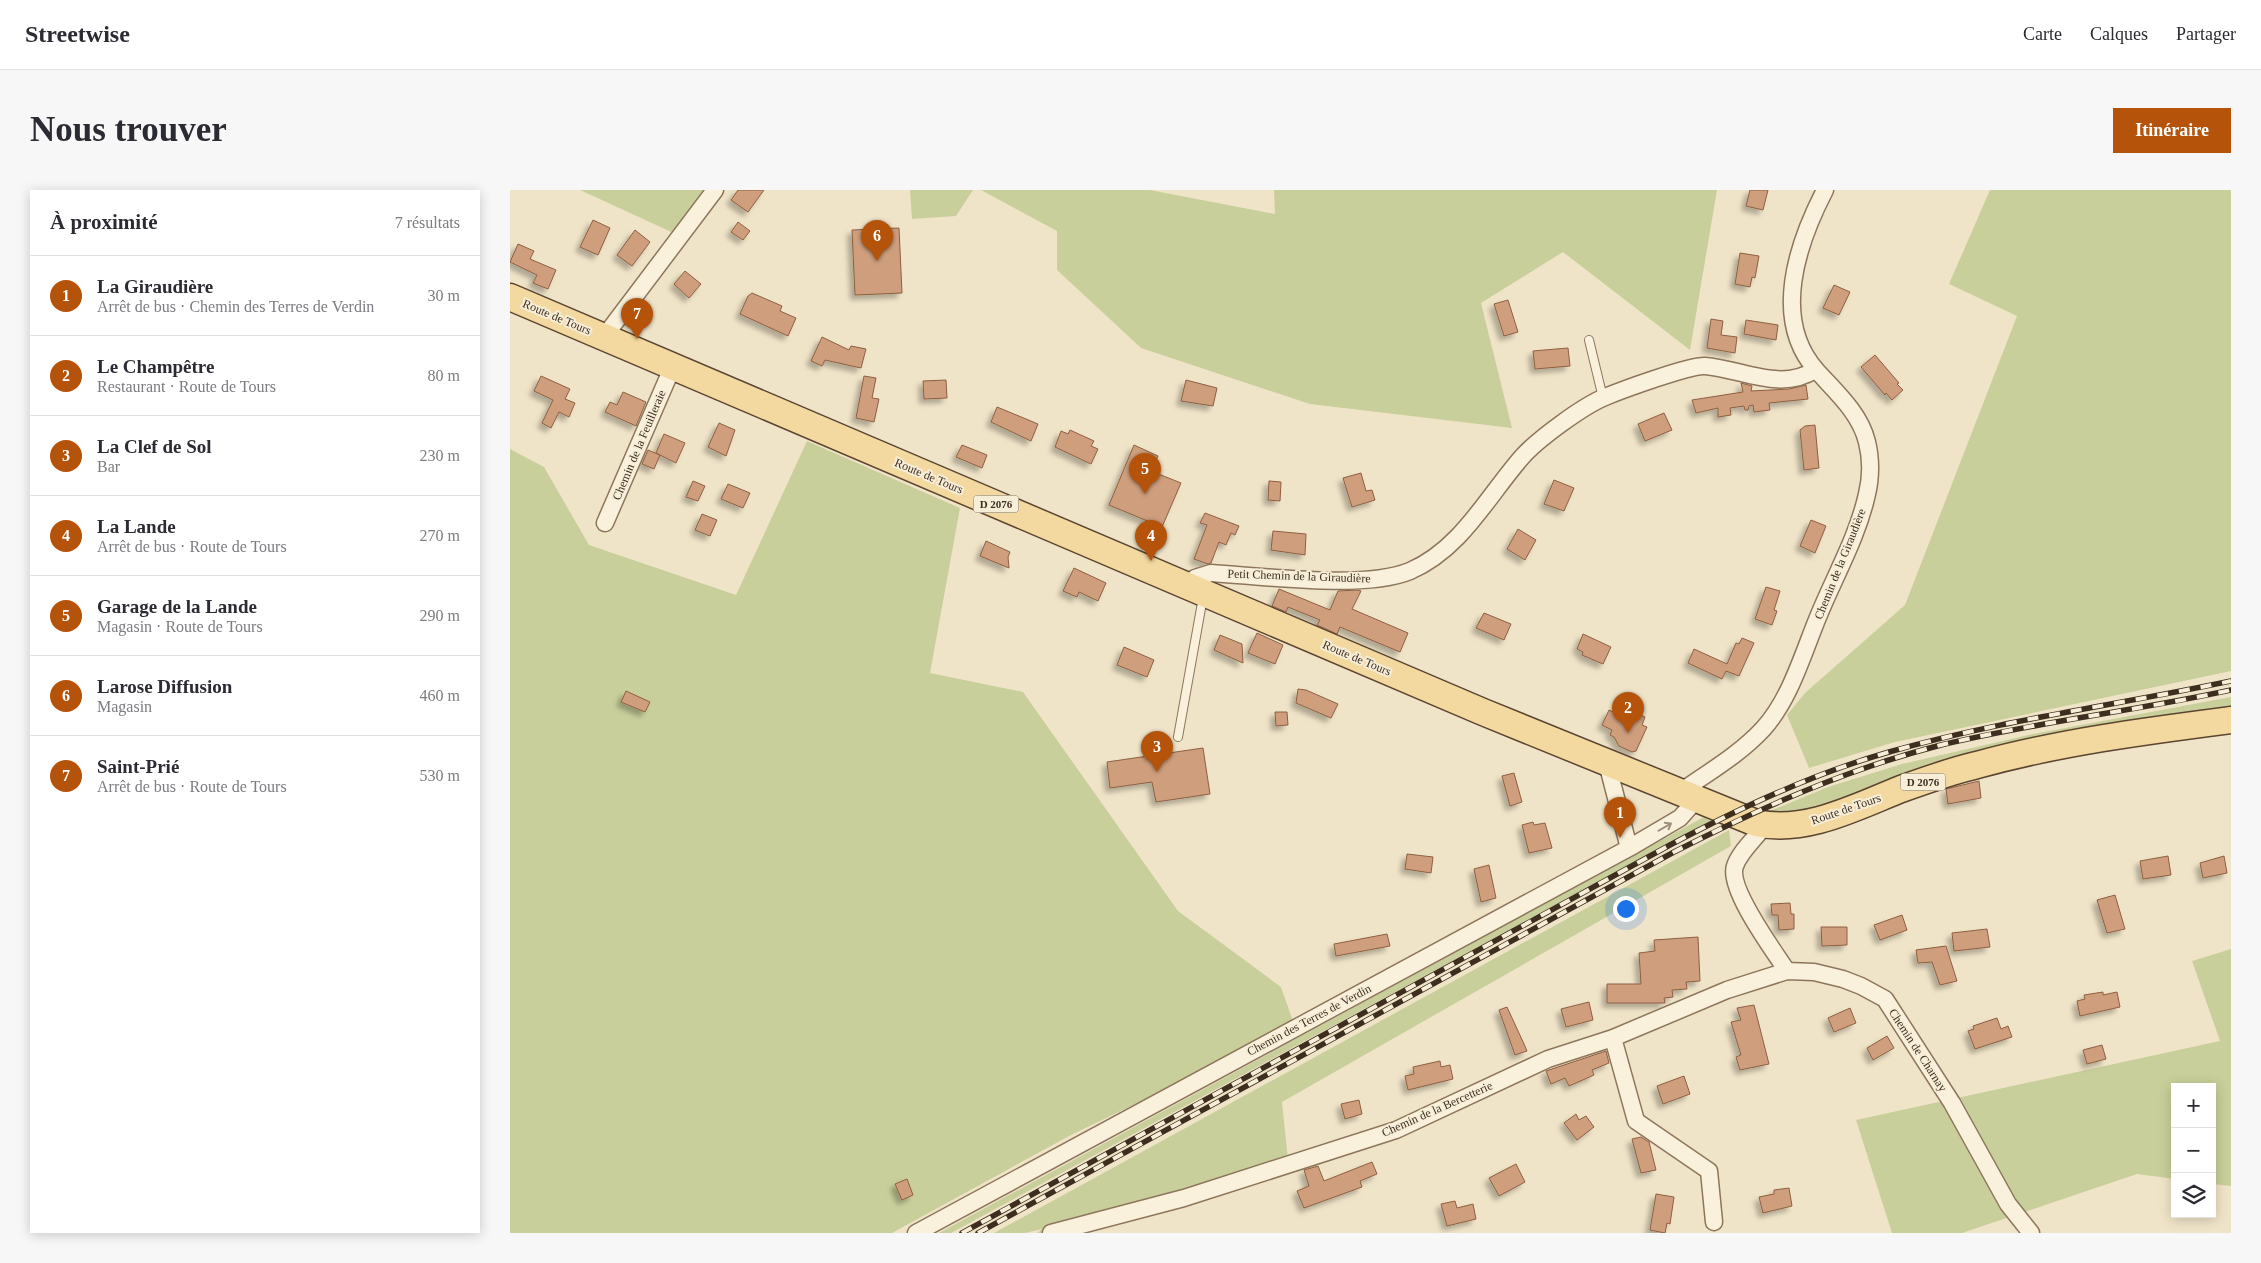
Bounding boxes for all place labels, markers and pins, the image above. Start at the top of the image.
pin: 6 [861,220,893,261]
pin: 7 [621,298,653,339]
pin: 5 [1129,453,1161,494]
pin: 4 [1135,520,1167,561]
pin: 2 [1612,692,1644,733]
pin: 3 [1141,731,1173,772]
pin: 1 [1604,797,1636,838]

